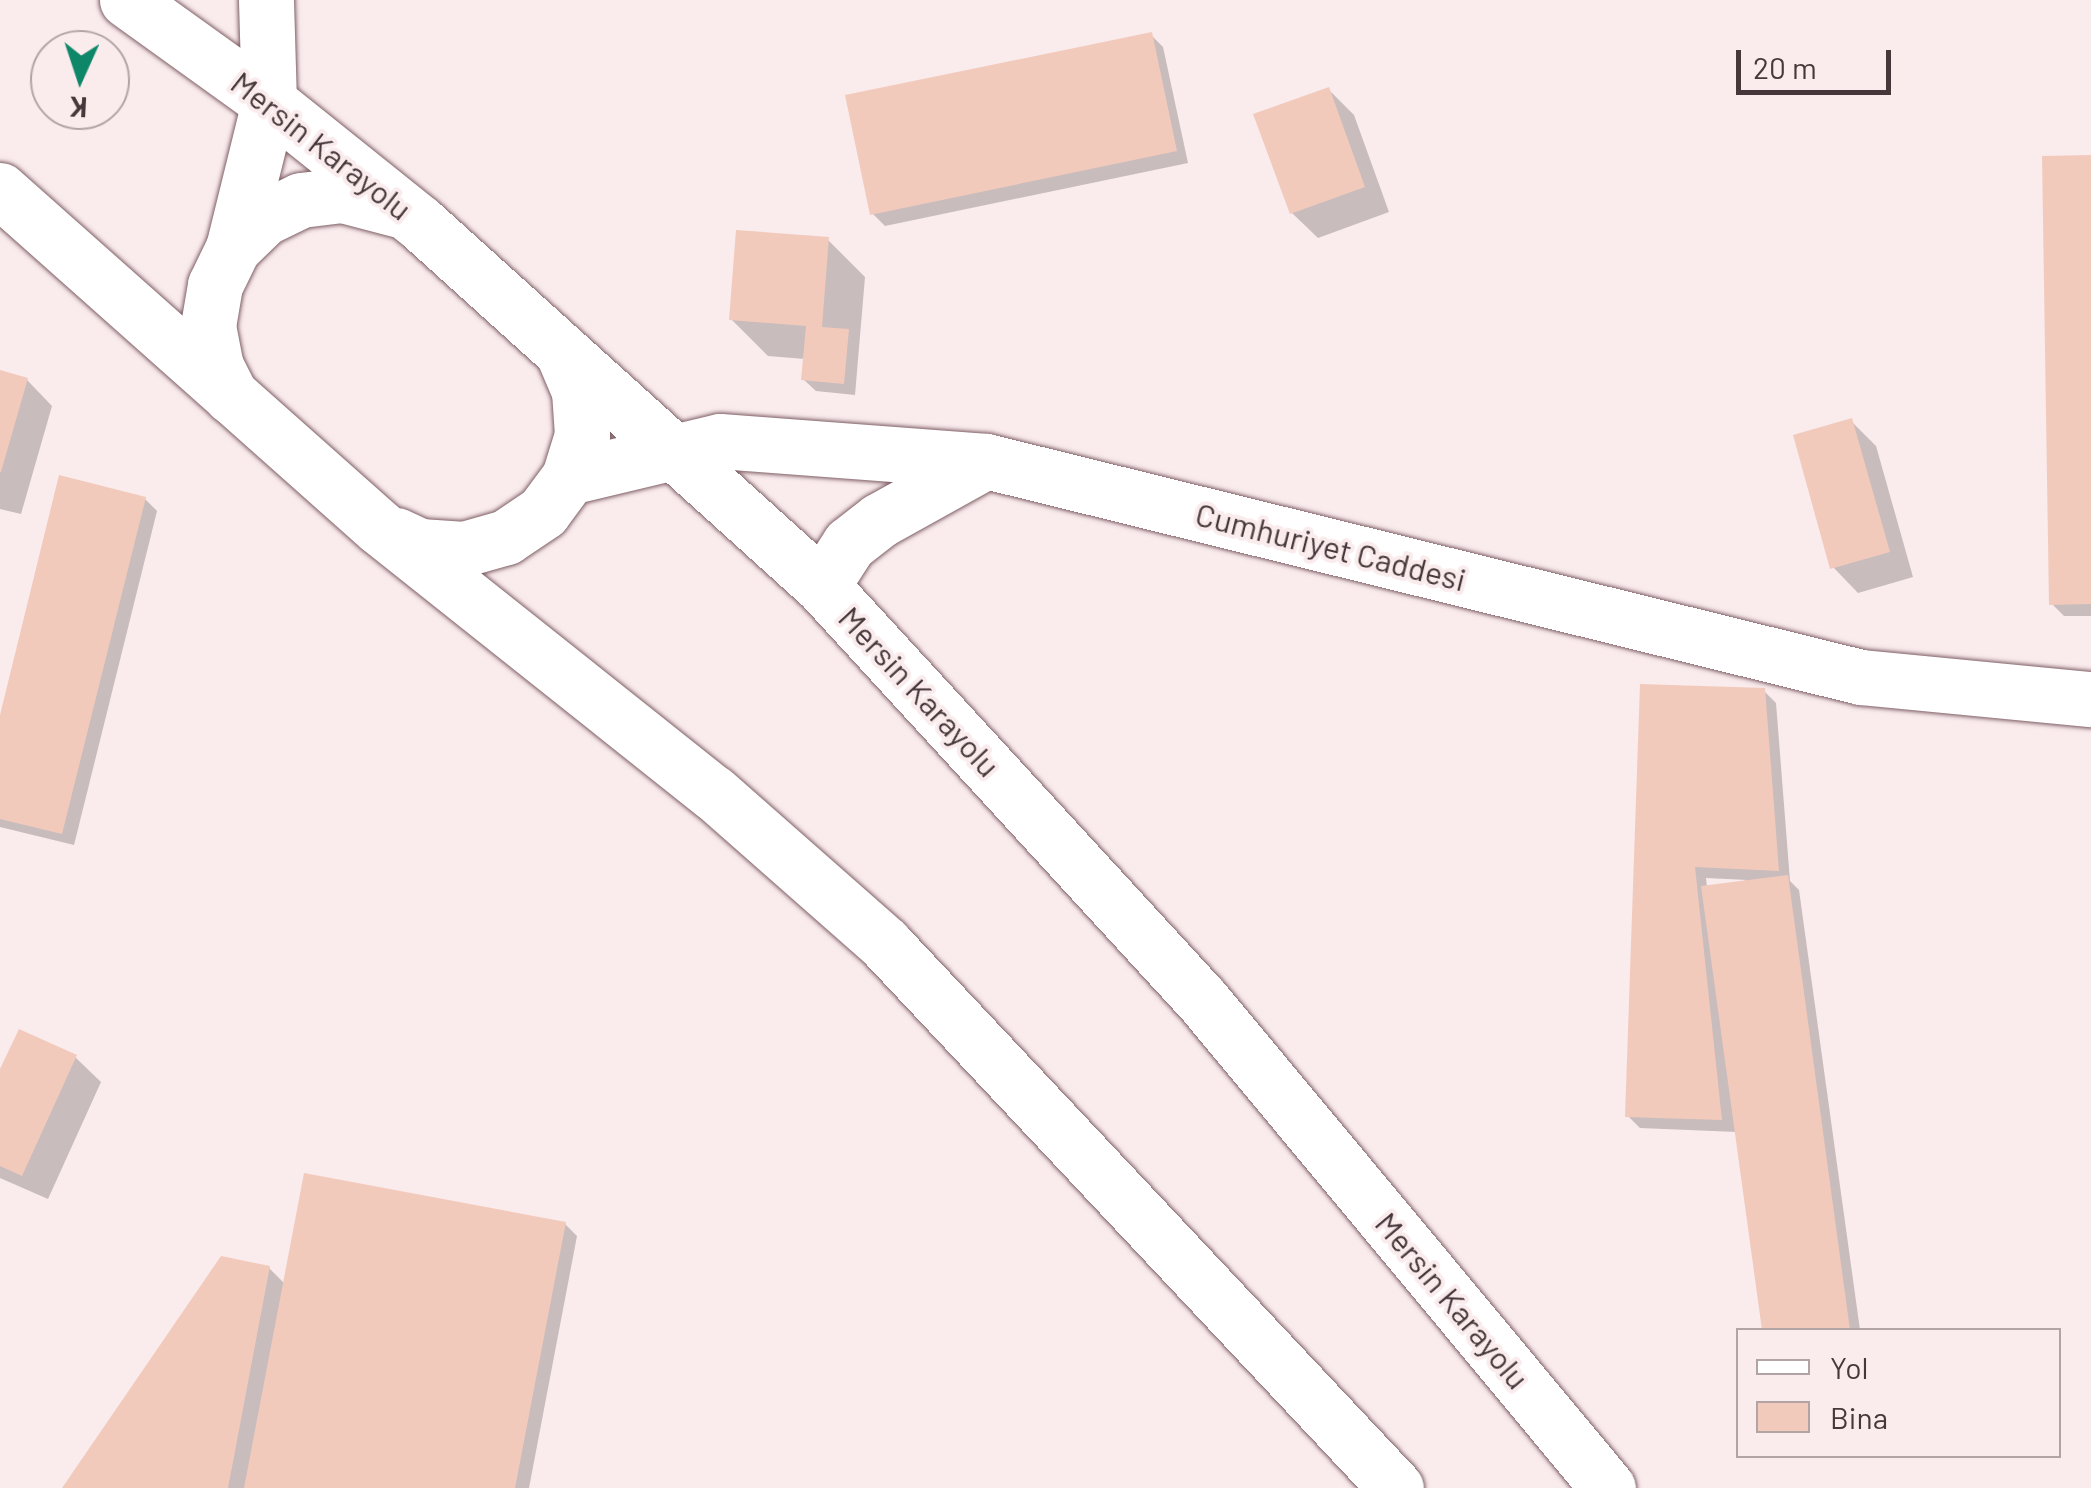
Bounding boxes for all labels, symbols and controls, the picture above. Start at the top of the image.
north arrow [30,30,130,130]
scale bar [1741,30,1896,92]
text: 20 m [1753,49,1817,85]
street label: Mersin Karayolu [224,63,420,227]
text: K [69,91,88,125]
street label: Cumhuriyet Caddesi [1192,494,1470,598]
street label: Mersin Karayolu [831,598,1009,784]
street label: Mersin Karayolu [1368,1204,1538,1396]
legend [1736,1328,2061,1458]
text: Yol [1830,1349,1868,1385]
text: Bina [1830,1399,1888,1435]

